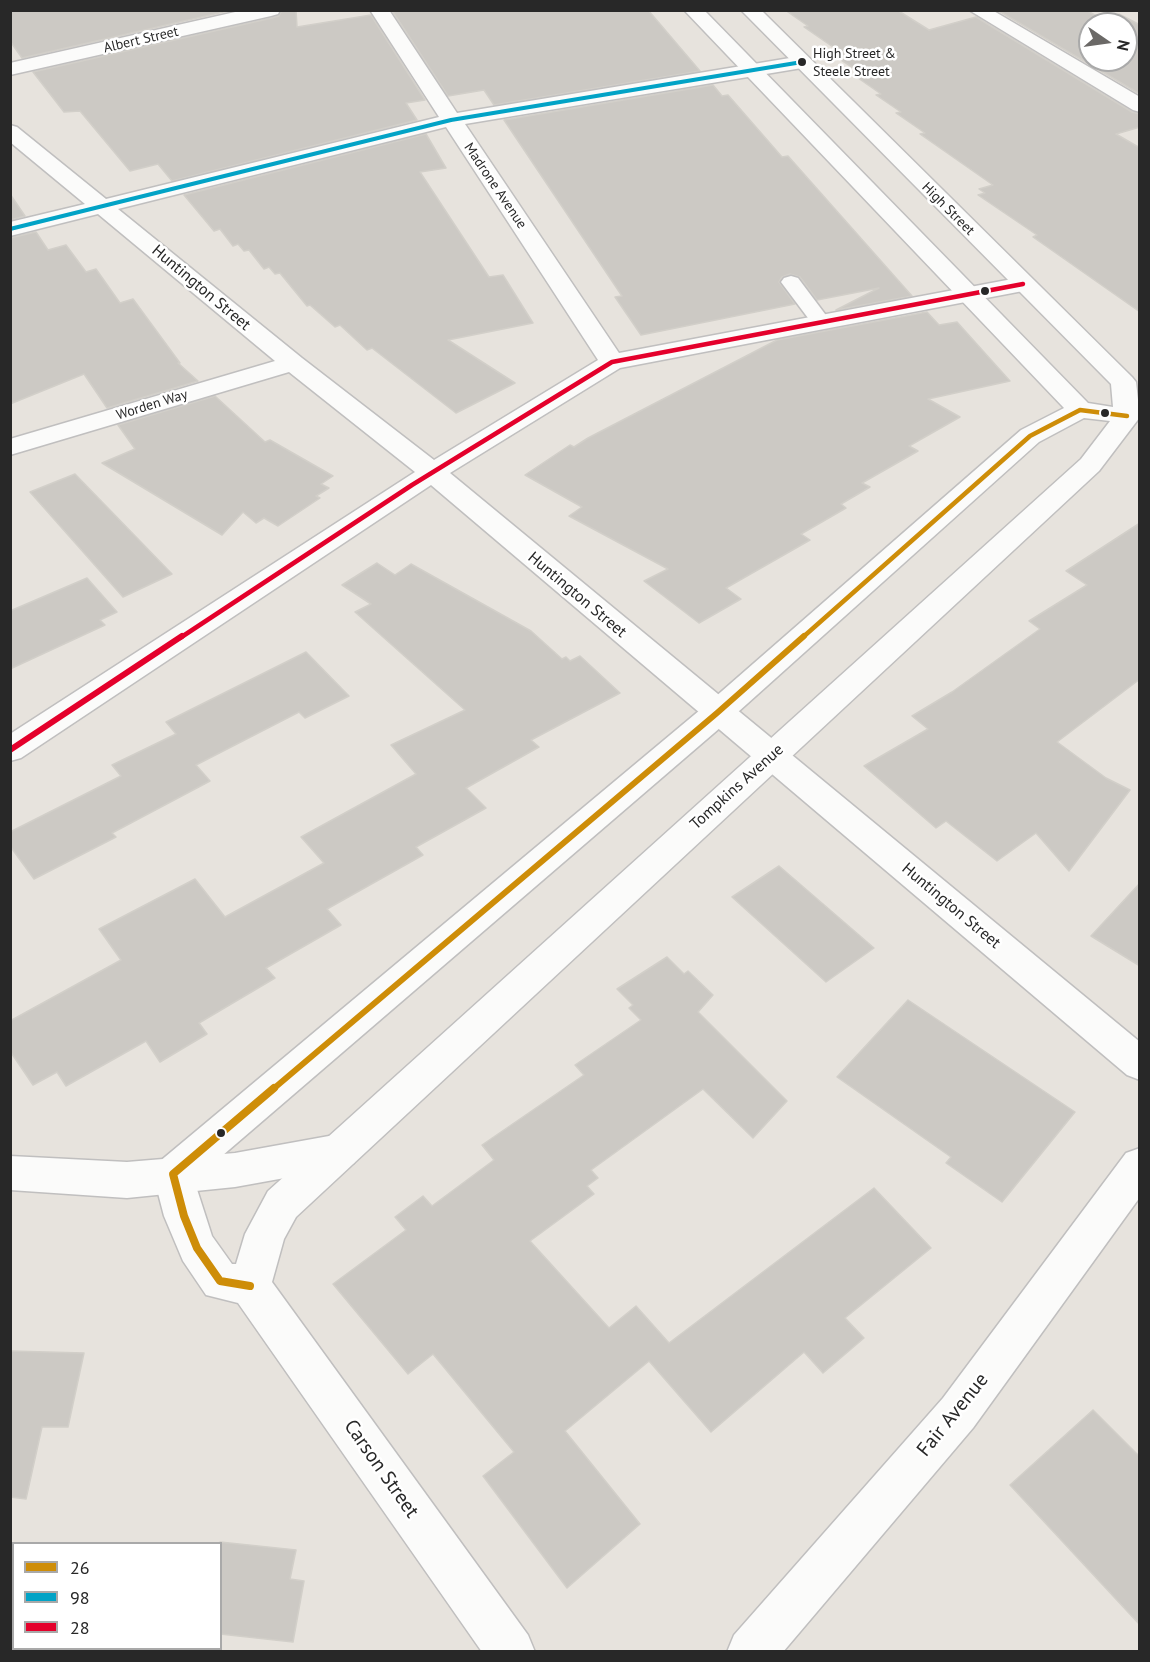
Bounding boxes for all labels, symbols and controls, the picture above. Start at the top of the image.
north arrow [1078,12,1138,72]
street label: Albert Street [102,23,180,57]
text: N [1113,38,1135,53]
place label: High Street & Steele Street [813,46,896,78]
marker: High Street & Steele Street [796,56,808,68]
street label: Madrone Avenue [460,140,530,232]
street label: High Street [918,179,978,239]
street label: Huntington Street [148,241,254,335]
unlabelled marker [979,285,991,297]
street label: Worden Way [114,386,190,424]
unlabelled marker [1099,407,1111,419]
street label: Huntington Street [524,548,630,642]
street label: Tompkins Avenue [686,740,788,834]
street label: Huntington Street [898,859,1004,953]
unlabelled marker [215,1127,227,1139]
street label: Fair Avenue [912,1369,994,1461]
street label: Carson Street [338,1415,424,1523]
legend [12,1542,222,1650]
text: 26 [70,1556,90,1579]
text: 98 [70,1586,90,1609]
text: 28 [70,1616,90,1639]

